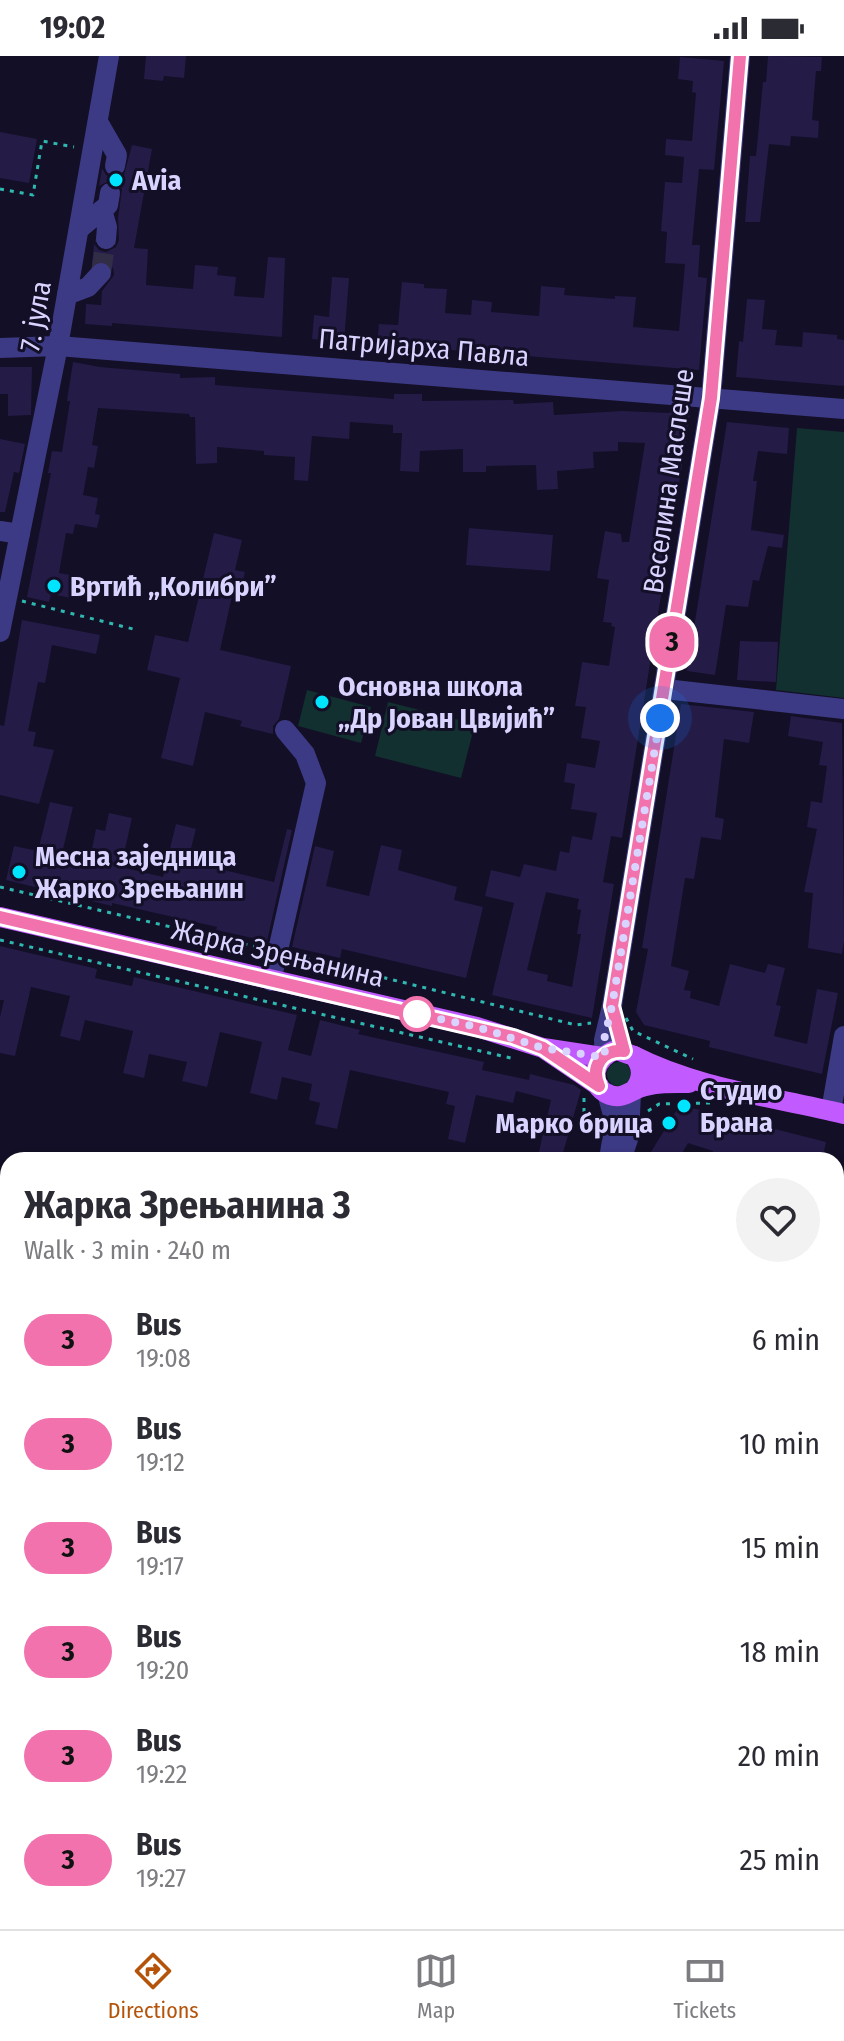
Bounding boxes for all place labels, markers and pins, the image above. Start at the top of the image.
place label: Avia [131,164,182,197]
marker: Avia [107,171,125,189]
place label: Вртић „Колибри” [70,570,277,603]
marker: Вртић „Колибри” [45,577,63,595]
place label: Основна школа „Др Јован Цвијић” [338,670,555,735]
marker: Основна школа „Др Јован Цвијић” [313,693,331,711]
place label: Месна заједница Жарко Зрењанин [34,840,244,905]
marker: Месна заједница Жарко Зрењанин [10,863,28,881]
unlabelled marker [400,997,434,1031]
place label: Студио Брана [700,1074,783,1139]
marker: Студио Брана [675,1097,693,1115]
place label: Марко брица [495,1107,653,1140]
marker: Марко брица [660,1114,678,1132]

